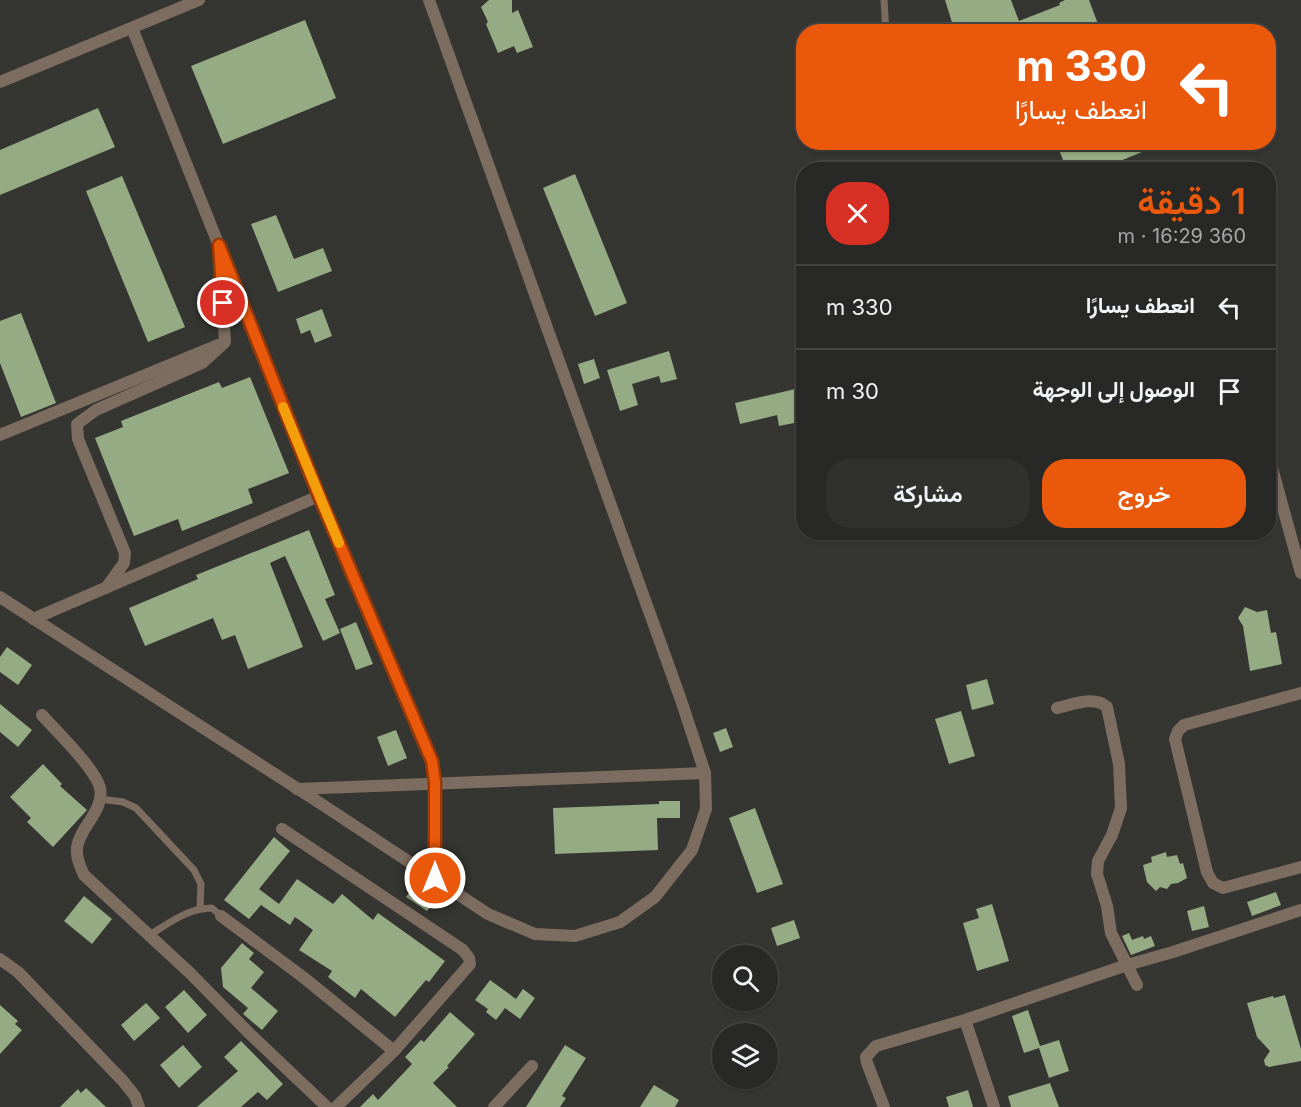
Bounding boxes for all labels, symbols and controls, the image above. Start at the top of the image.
text: 330 m [1016,40,1147,91]
icon: left [1168,48,1246,126]
text: انعطف يسارًا [1015,93,1147,126]
text: 1 دقيقة [1137,179,1246,223]
button: close [826,182,889,245]
text: 360 m · 16:29 [1118,224,1246,248]
pin [197,277,248,328]
icon: arrive [206,286,239,319]
icon: left [1213,291,1246,324]
text: انعطف يسارًا [1086,292,1195,318]
text: 330 m [826,294,893,320]
icon: arrive [1213,375,1246,408]
text: الوصول إلى الوجهة [1032,376,1195,402]
text: 30 m [826,378,879,404]
button: مشاركة [826,459,1030,528]
button: خروج [1042,459,1246,528]
position arrow [403,846,467,910]
map controls [712,945,778,1089]
button: search [712,945,778,1011]
button: layers [712,1023,778,1089]

